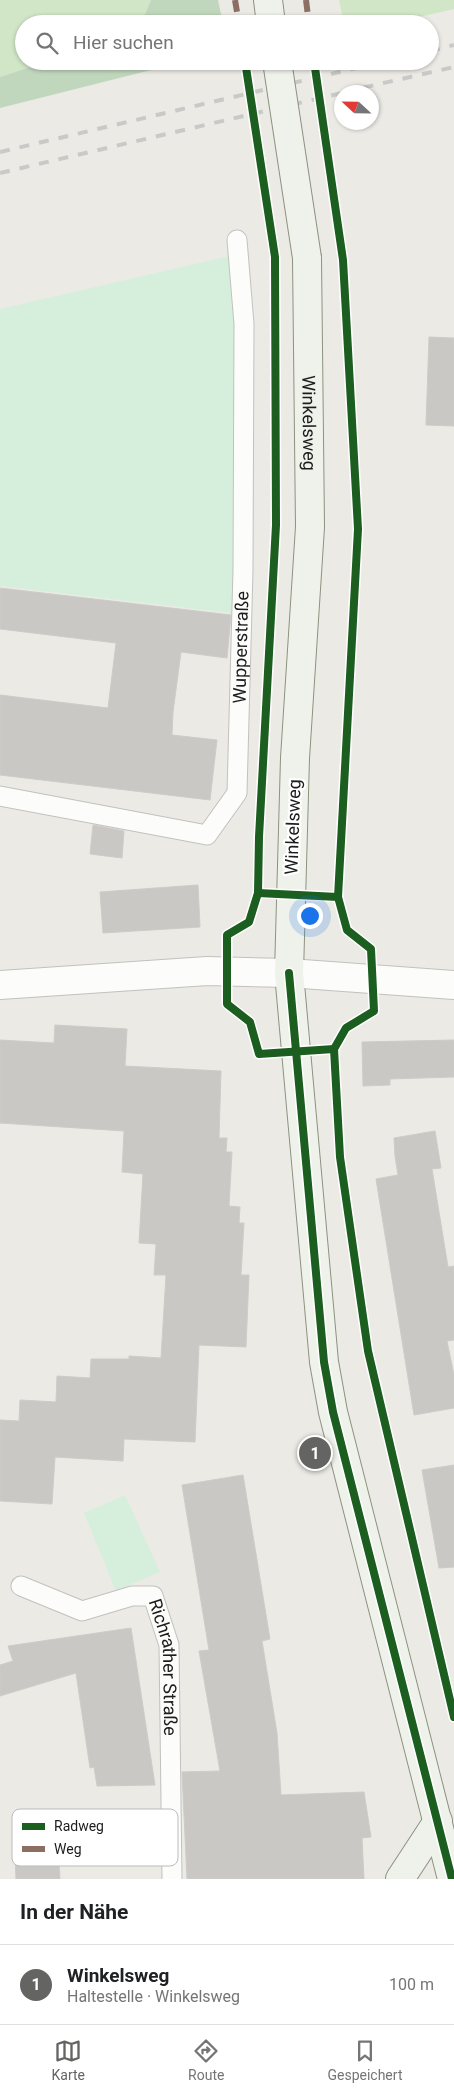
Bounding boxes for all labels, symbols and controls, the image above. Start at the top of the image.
search box [15,15,439,70]
icon: search [33,29,61,57]
text: Hier suchen [73,31,174,54]
north arrow [334,85,379,130]
street label: Winkelsweg [298,375,320,471]
street label: Wupperstraße [228,591,252,704]
street label: Winkelsweg [280,779,305,875]
your location [297,903,323,929]
pin: 1 [299,1434,331,1472]
street label: Richrather Straße [145,1596,181,1736]
legend [12,1809,178,1866]
text: Radweg [54,1818,104,1834]
text: Weg [54,1841,82,1857]
text: In der Nähe [20,1900,128,1924]
text: Winkelsweg [67,1964,169,1987]
text: 1 [31,1975,41,1994]
text: 100 m [389,1975,434,1994]
text: Haltestelle · Winkelsweg [67,1987,240,2006]
tab: Karte [52,2037,85,2083]
tab: Route [188,2037,224,2083]
tab: Gespeichert [327,2037,402,2083]

